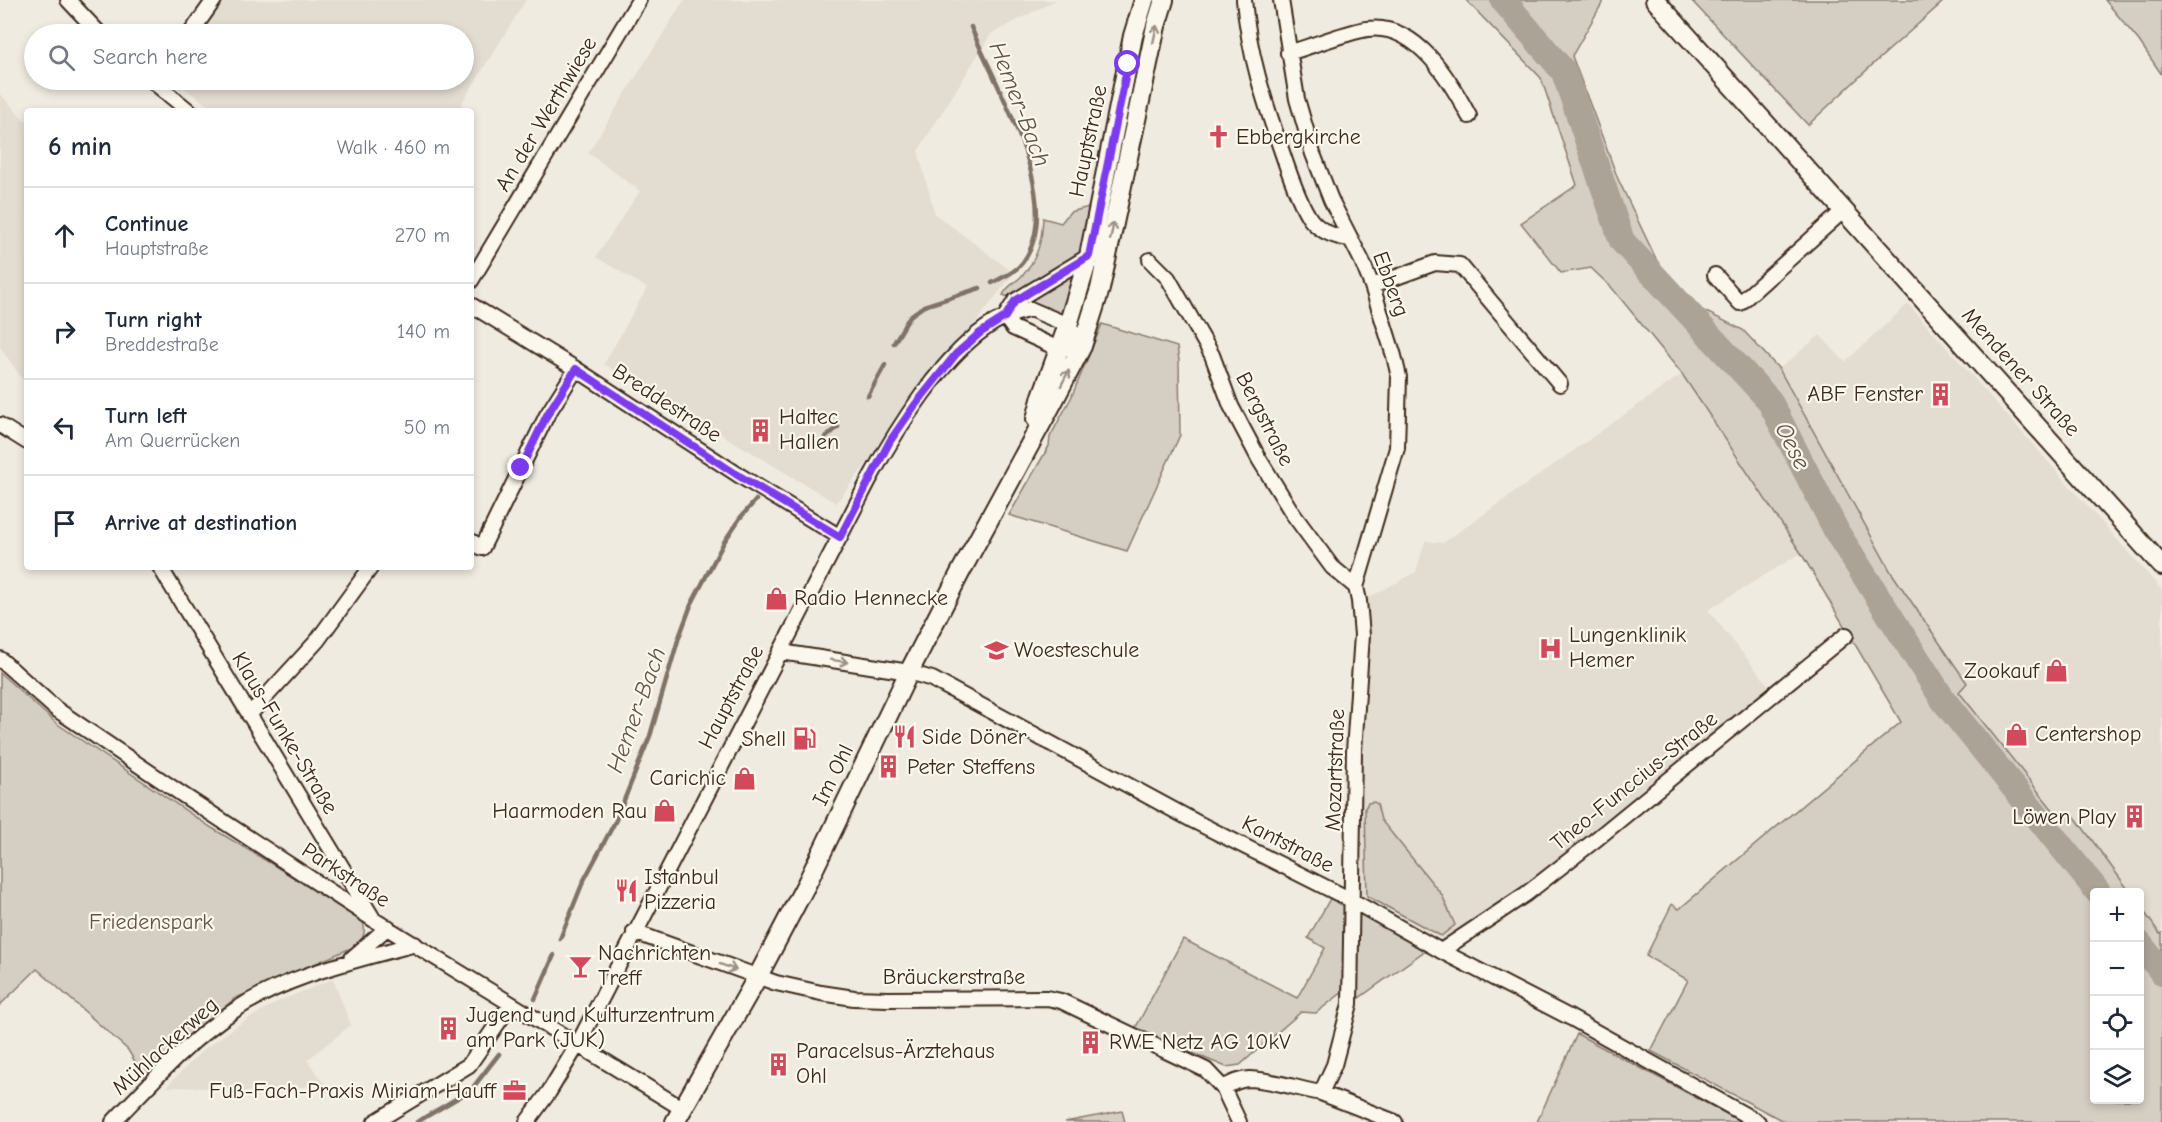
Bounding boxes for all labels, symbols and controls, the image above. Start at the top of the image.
search box [24,24,474,90]
one-way arrow [1149,24,1161,43]
street label: An der Werthwiese [490,32,602,196]
water label: Hemer-Bach [983,38,1057,170]
icon: search [45,41,78,74]
text: Search here [93,44,208,70]
route start [1114,50,1140,76]
street label: Hauptstraße [1063,83,1113,199]
church icon: Ebbergkirche [1205,124,1231,150]
place label: Ebbergkirche [1236,124,1361,150]
text: 6 min [48,132,112,162]
text: Walk · 460 m [337,136,450,159]
text: Continue [105,211,188,237]
icon: ahead [48,219,81,252]
one-way arrow [1107,222,1118,242]
text: 270 m [395,224,450,247]
text: Hauptstraße [105,237,209,260]
street label: Ebberg [1367,248,1415,320]
street label: Mendener Straße [1956,302,2086,442]
text: Turn right [105,307,202,333]
icon: right [48,315,81,348]
text: 140 m [397,320,450,343]
text: Breddestraße [105,333,219,356]
street label: Breddestraße [607,358,727,448]
street label: Bergstraße [1230,368,1300,470]
one-way arrow [1060,370,1072,388]
place label: ABF Fenster [1807,381,1923,407]
building icon: ABF Fenster [1928,381,1954,407]
text: Turn left [105,403,187,429]
place label: Haltec Hallen [779,404,839,455]
icon: left [48,411,81,444]
text: 50 m [404,416,450,439]
building icon: Haltec Hallen [748,417,774,443]
water label: Oese [1769,418,1817,474]
text: Am Querrücken [105,429,240,452]
route end [507,454,533,480]
icon: arrive [48,507,81,540]
text: Arrive at destination [105,510,297,536]
shop icon: Radio Hennecke [763,585,789,611]
place label: Radio Hennecke [794,585,948,611]
place label: Lungenklinik Hemer [1569,622,1687,673]
hospital icon: Lungenklinik Hemer [1538,635,1564,661]
school or university icon: Woesteschule [983,637,1009,663]
place label: Woesteschule [1014,637,1139,663]
street label: Hauptstraße [693,641,769,753]
water label: Hemer-Bach [600,643,672,777]
street label: Klaus-Funke-Straße [226,647,344,819]
one-way arrow [829,655,848,666]
place label: Zookauf [1964,658,2041,684]
shop icon: Zookauf [2044,658,2070,684]
street label: Theo-Funccius-Straße [1545,706,1723,856]
street label: Mozartstraße [1320,708,1350,832]
shop icon: Centershop [2004,721,2030,747]
place label: Centershop [2035,721,2141,747]
restaurant icon: Side Döner [891,724,917,750]
place label: Side Döner [922,724,1027,750]
place label: Shell [741,726,786,752]
fuel station icon: Shell [791,726,817,752]
street label: Im Ohl [807,740,859,810]
building icon: Peter Steffens [876,754,902,780]
place label: Peter Steffens [907,754,1035,780]
place label: Carichic [649,765,726,791]
shop icon: Carichic [731,765,757,791]
place label: Haarmoden Rau [492,798,647,824]
shop icon: Haarmoden Rau [652,798,678,824]
place label: Löwen Play [2012,804,2116,830]
building icon: Löwen Play [2121,804,2147,830]
street label: Kantstraße [1238,810,1338,878]
street label: Parkstraße [297,837,395,913]
place label: Istanbul Pizzeria [644,864,719,915]
restaurant icon: Istanbul Pizzeria [613,877,639,903]
map controls [2090,888,2144,1104]
button: + [2090,888,2144,942]
park label: Friedenspark [89,909,213,935]
place label: Nachrichten Treff [598,940,711,991]
button: − [2090,942,2144,996]
bar icon: Nachrichten Treff [567,953,593,979]
one-way arrow [719,962,737,973]
street label: Bräuckerstraße [883,964,1025,990]
street label: Mühlackerweg [107,992,223,1100]
button: locate [2090,996,2144,1050]
place label: Jugend und Kulturzentrum am Park (JUK) [466,1002,715,1053]
building icon: Jugend und Kulturzentrum am Park (JUK) [435,1015,461,1041]
building icon: RWE Netz AG 10kV [1078,1029,1104,1055]
place label: RWE Netz AG 10kV [1109,1029,1291,1055]
place label: Paracelsus-Ärztehaus Ohl [796,1038,995,1089]
button: layers [2090,1050,2144,1104]
building icon: Paracelsus-Ärztehaus Ohl [765,1051,791,1077]
place label: Fuß-Fach-Praxis Miriam Hauff [209,1078,498,1104]
office icon: Fuß-Fach-Praxis Miriam Hauff [501,1078,527,1104]

